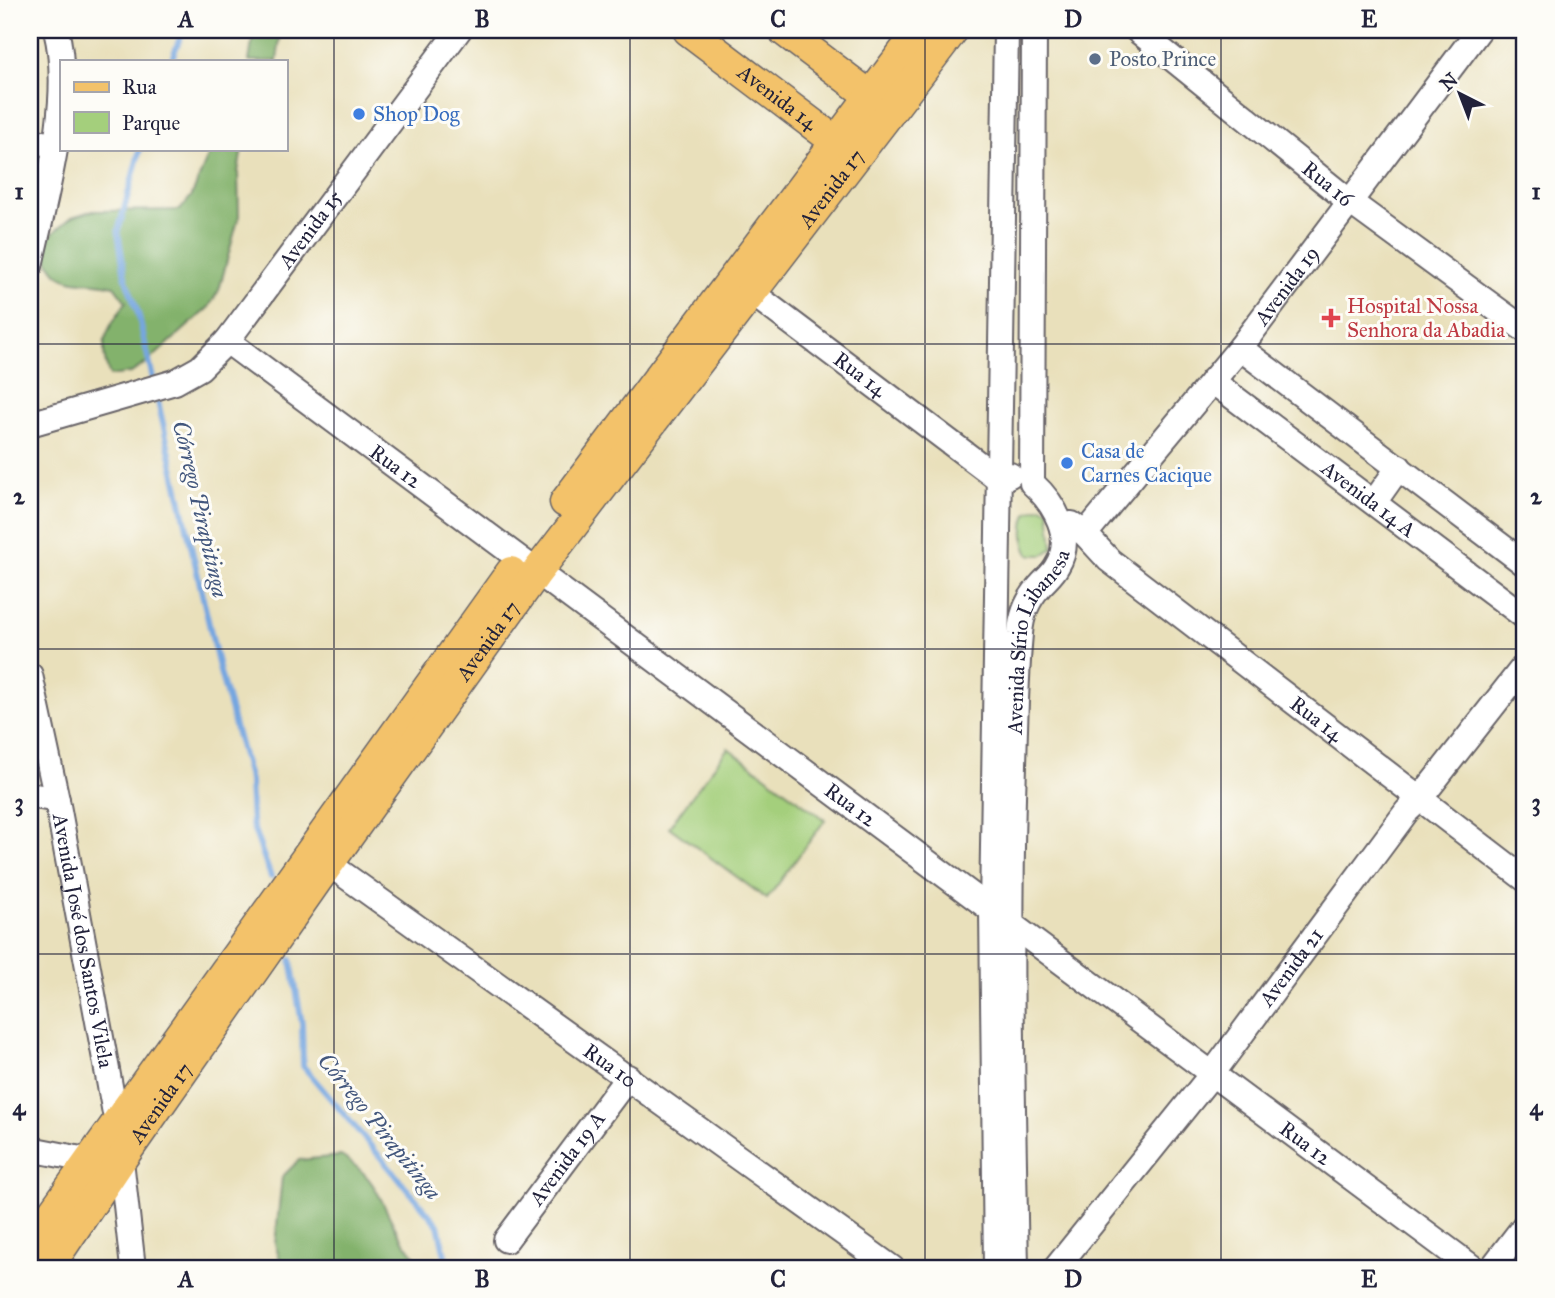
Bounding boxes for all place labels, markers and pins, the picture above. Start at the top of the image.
place label: Posto Prince [1109,46,1216,72]
marker: Posto Prince [1087,51,1103,67]
place label: Shop Dog [373,101,460,127]
marker: Shop Dog [351,106,367,122]
place label: Hospital Nossa Senhora da Abadia [1347,293,1505,343]
marker: Hospital Nossa Senhora da Abadia [1321,308,1341,328]
place label: Casa de Carnes Cacique [1081,438,1212,488]
marker: Casa de Carnes Cacique [1059,455,1075,471]

